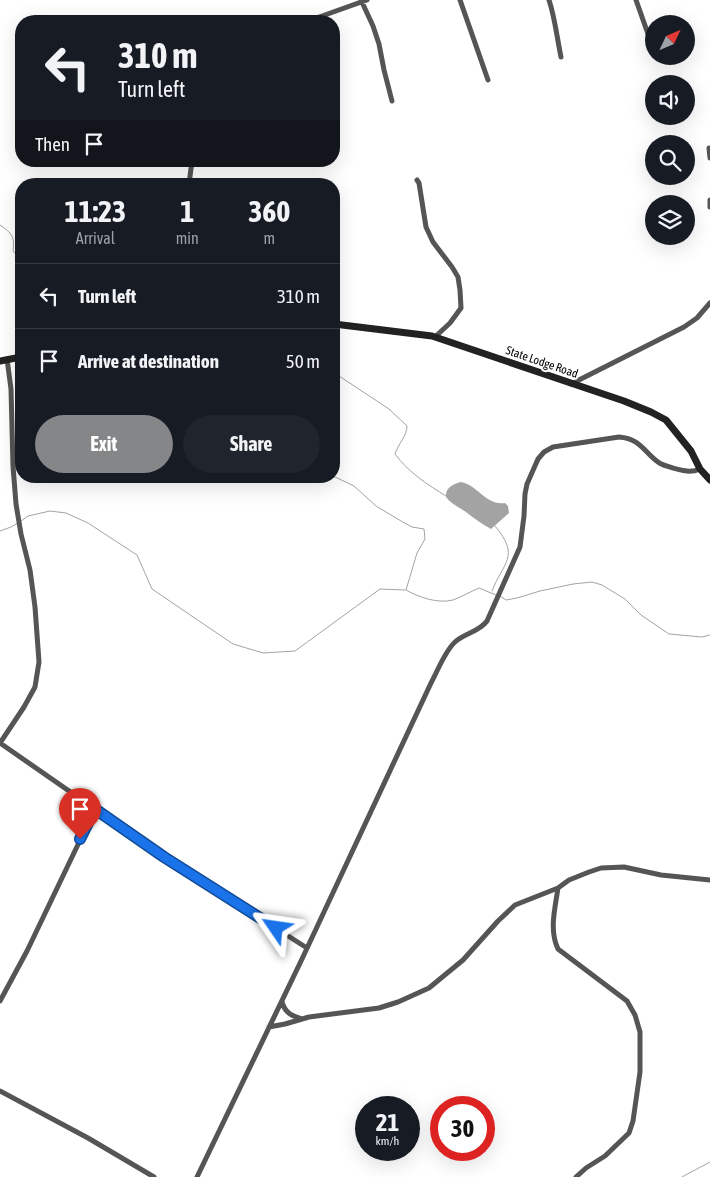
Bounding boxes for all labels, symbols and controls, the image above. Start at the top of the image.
north arrow [645,15,695,65]
map controls [645,15,695,245]
icon: left [35,35,100,100]
text: 310 m [118,35,197,75]
button: sound [645,75,695,125]
text: Turn left [118,76,185,102]
icon: arrive [80,130,108,158]
text: Then [35,133,70,155]
button: search [645,135,695,185]
text: 11:23 [64,194,126,228]
text: 1 [180,194,194,228]
text: 360 [248,194,290,228]
button: layers [645,195,695,245]
text: Arrival [76,229,115,247]
text: min [176,229,199,247]
text: m [264,229,275,247]
icon: left [35,282,63,310]
text: Turn left [78,285,136,307]
text: 310 m [277,285,320,307]
street label: State Lodge Road [504,343,580,381]
icon: arrive [35,347,63,375]
text: Arrive at destination [78,350,219,372]
text: 50 m [286,350,320,372]
button: Exit [35,415,173,473]
button: Share [183,415,320,473]
pin [59,788,101,839]
icon: arrive [66,795,94,823]
position arrow [249,901,301,953]
speed limit sign: 30 [430,1096,495,1161]
text: 21 [376,1108,399,1136]
text: km/h [376,1134,399,1148]

